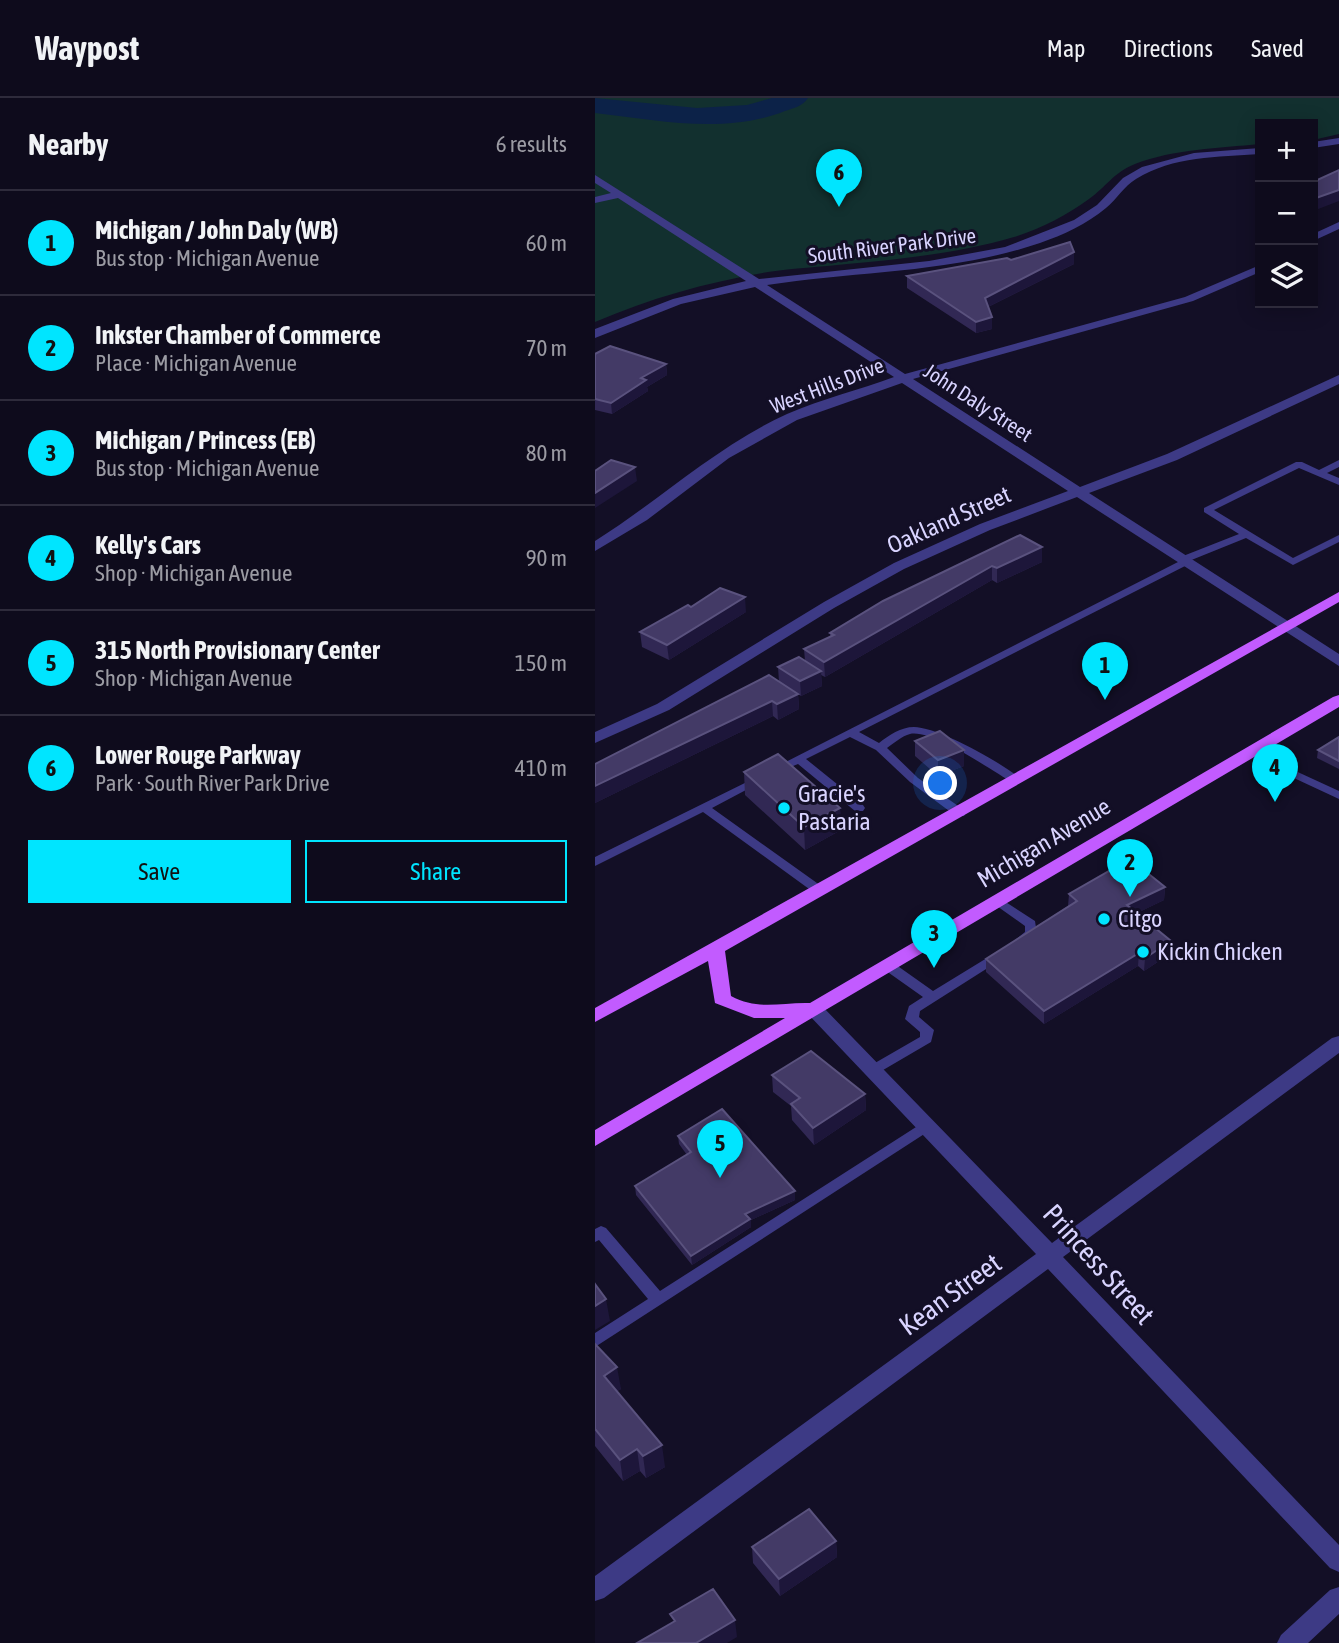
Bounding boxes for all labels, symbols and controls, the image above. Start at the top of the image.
text: Waypost [35,29,139,67]
text: Map [1047,35,1085,62]
text: Directions [1123,35,1213,62]
text: Saved [1251,35,1304,62]
map controls [1255,119,1318,308]
button: + [1255,119,1318,182]
text: Nearby [28,127,108,161]
text: 6 results [496,131,567,157]
pin: 6 [816,149,862,207]
button: − [1255,182,1318,245]
text: Michigan / John Daly (WB) [95,215,338,245]
street label: South River Park Drive [807,223,977,267]
text: 1 [46,230,56,256]
text: 60 m [526,230,567,256]
text: Bus stop · Michigan Avenue [95,245,319,271]
button: layers [1255,245,1318,308]
text: Inkster Chamber of Commerce [95,320,381,350]
text: 2 [46,335,56,361]
text: 70 m [526,335,567,361]
text: Place · Michigan Avenue [95,350,297,376]
street label: West Hills Drive [766,352,887,418]
street label: John Daly Street [920,358,1037,446]
text: Michigan / Princess (EB) [95,425,316,455]
text: 3 [46,440,56,466]
text: 80 m [526,440,567,466]
text: Bus stop · Michigan Avenue [95,455,319,481]
street label: Oakland Street [883,480,1015,559]
text: Kelly's Cars [95,530,201,560]
text: 4 [46,545,56,571]
text: 90 m [526,545,567,571]
text: Shop · Michigan Avenue [95,560,293,586]
text: 315 North Provisionary Center [95,635,380,665]
pin: 1 [1082,642,1128,700]
text: 5 [46,650,56,676]
text: 150 m [515,650,567,676]
text: Shop · Michigan Avenue [95,665,293,691]
text: Lower Rouge Parkway [95,740,301,770]
pin: 4 [1252,744,1298,802]
text: 6 [46,755,56,781]
text: 410 m [515,755,567,781]
your location [923,766,957,800]
text: Park · South River Park Drive [95,770,330,796]
place label: Gracie's Pastaria [798,780,871,835]
street label: Michigan Avenue [973,792,1115,893]
marker: Gracie's Pastaria [776,800,792,816]
pin: 2 [1107,839,1153,897]
button: Save [28,840,291,903]
button: Share [305,840,567,903]
place label: Citgo [1118,905,1162,932]
pin: 3 [911,910,957,968]
marker: Citgo [1096,911,1112,927]
place label: Kickin Chicken [1157,938,1283,965]
marker: Kickin Chicken [1135,944,1151,960]
pin: 5 [697,1120,743,1178]
street label: Princess Street [1037,1198,1161,1330]
street label: Kean Street [893,1246,1007,1342]

